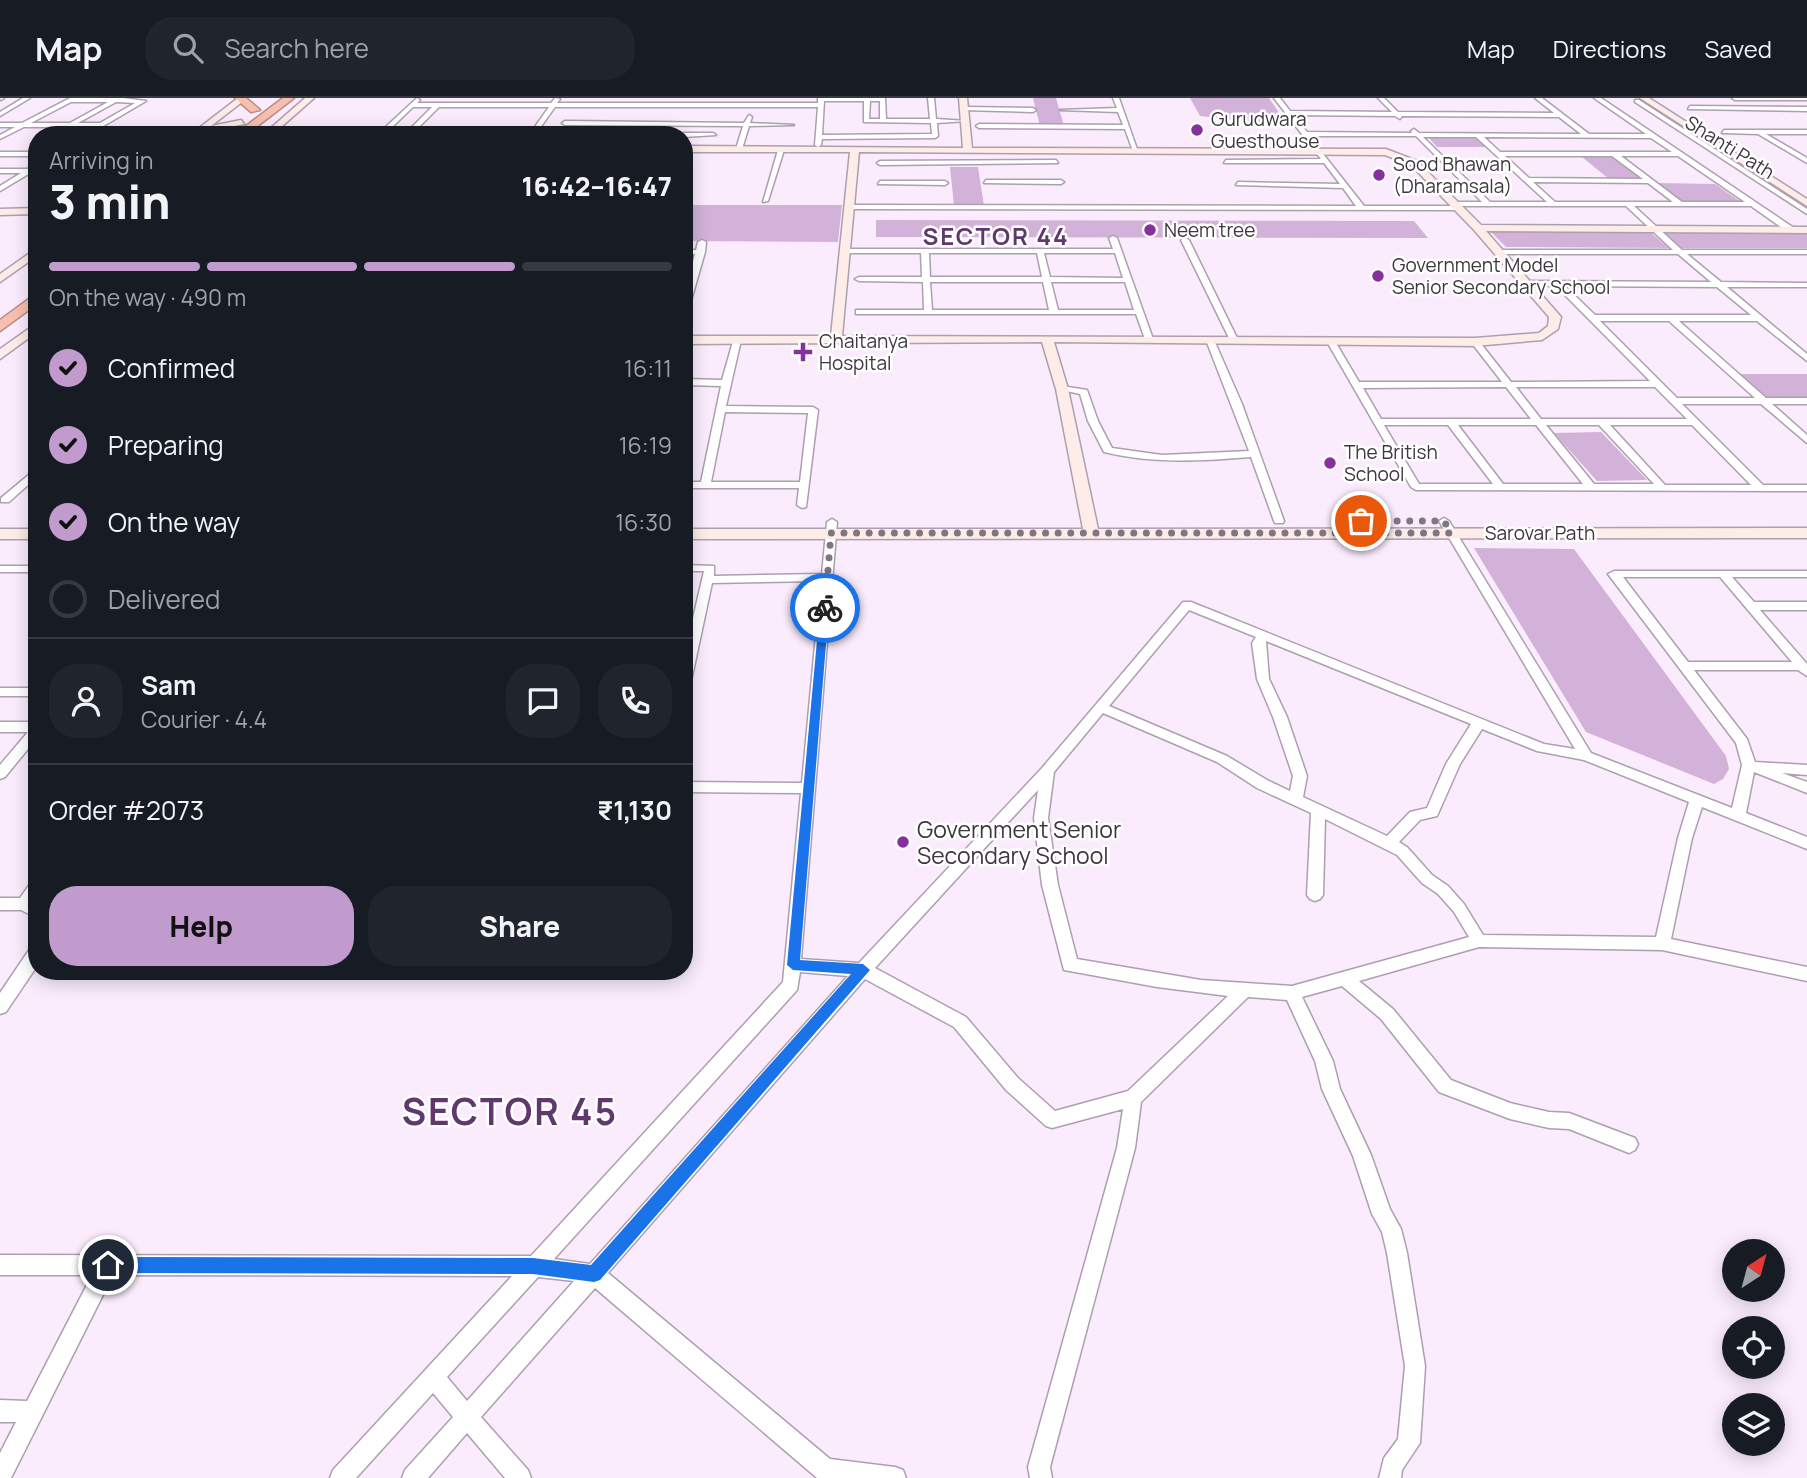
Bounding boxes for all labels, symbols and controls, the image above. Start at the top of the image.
search box [145,17,635,80]
text: Map [35,26,103,71]
icon: search [169,29,207,67]
text: Search here [225,30,369,66]
text: Map [1467,32,1515,65]
text: Directions [1553,32,1666,65]
text: Saved [1704,32,1772,65]
place label: Gurudwara Guesthouse [1211,106,1319,154]
street label: Shanti Path [1680,109,1780,185]
marker: Gurudwara Guesthouse [1189,122,1205,138]
text: Arriving in [49,144,154,176]
place label: Sood Bhawan (Dharamsala) [1393,151,1512,199]
marker: Sood Bhawan (Dharamsala) [1371,167,1387,183]
text: 16:42–16:47 [522,168,672,204]
text: 3 min [49,170,170,233]
place label: Neem tree [1164,217,1255,243]
district label: SECTOR 44 [922,219,1070,252]
marker: Neem tree [1142,222,1158,238]
place label: Government Model Senior Secondary School [1392,252,1610,300]
marker: Government Model Senior Secondary School [1370,268,1386,284]
text: On the way · 490 m [49,281,246,313]
place label: Chaitanya Hospital [819,328,908,376]
marker: Chaitanya Hospital [793,342,813,362]
icon: check [49,349,87,387]
text: Confirmed [108,350,235,386]
text: 16:11 [624,352,672,384]
icon: check [49,426,87,464]
text: Preparing [108,427,224,463]
text: 16:19 [619,429,672,461]
place label: The British School [1344,439,1438,487]
marker: The British School [1322,455,1338,471]
pin [1331,491,1391,551]
icon: bag [1342,502,1380,540]
icon: check [49,503,87,541]
text: On the way [108,504,240,540]
text: 16:30 [615,506,672,538]
street label: Sarovar Path [1485,520,1595,546]
courier [790,573,860,643]
text: Delivered [108,581,220,617]
icon: bike [806,589,844,627]
button: person [49,664,123,738]
button: chat [506,664,580,738]
button: phone [598,664,672,738]
text: Sam [141,667,196,703]
text: Courier · 4.4 [141,703,267,735]
text: Order #2073 [49,792,204,828]
text: ₹1,130 [597,792,672,828]
place label: Government Senior Secondary School [917,813,1121,871]
marker: Government Senior Secondary School [895,834,911,850]
button: Help [49,886,354,966]
button: Share [368,886,672,966]
district label: SECTOR 45 [402,1086,618,1136]
pin [78,1235,138,1295]
north arrow [1722,1239,1785,1302]
map controls [1722,1239,1785,1456]
icon: home [89,1246,127,1284]
button: locate [1722,1316,1785,1379]
button: layers [1722,1393,1785,1456]

